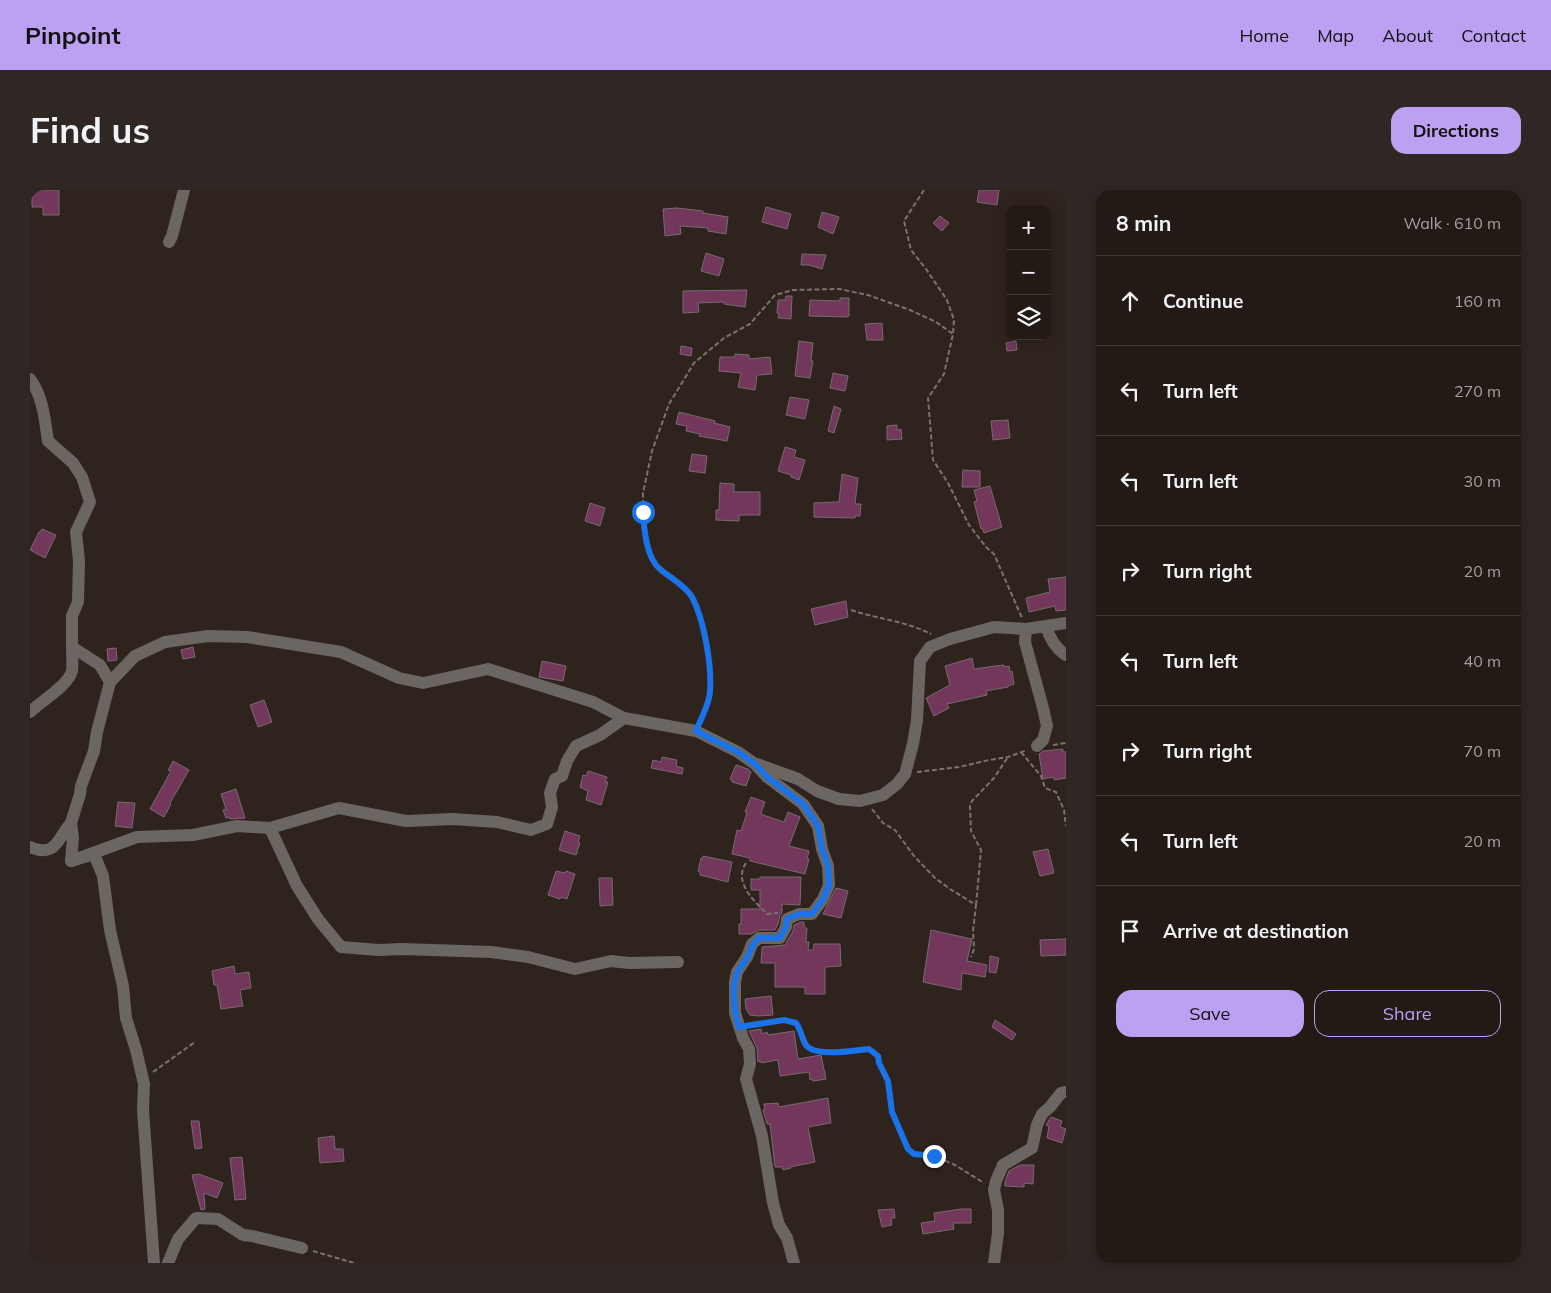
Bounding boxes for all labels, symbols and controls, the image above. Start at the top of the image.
text: Pinpoint [25,20,121,50]
text: Home [1239,24,1289,47]
text: Map [1317,24,1354,47]
text: About [1382,24,1433,47]
text: Contact [1461,24,1526,47]
button: Directions [1391,107,1521,154]
text: Find us [30,108,150,152]
map controls [1006,205,1051,340]
button: + [1006,205,1051,250]
text: 8 min [1116,210,1171,236]
text: Walk · 610 m [1403,213,1501,233]
button: − [1006,250,1051,295]
icon: ahead [1116,287,1144,315]
text: Continue [1163,289,1243,313]
text: 160 m [1454,291,1501,311]
button: layers [1006,295,1051,340]
icon: left [1116,377,1144,405]
text: Turn left [1163,379,1238,403]
text: 270 m [1454,381,1501,401]
icon: left [1116,467,1144,495]
text: Turn left [1163,469,1238,493]
text: 30 m [1464,471,1501,491]
route start [632,501,655,524]
icon: right [1116,557,1144,585]
text: Turn right [1163,559,1252,583]
text: 20 m [1464,561,1501,581]
icon: left [1116,647,1144,675]
text: Turn left [1163,649,1238,673]
text: 40 m [1464,651,1501,671]
icon: right [1116,737,1144,765]
text: Turn right [1163,739,1252,763]
text: 70 m [1464,741,1501,761]
icon: left [1116,827,1144,855]
text: Turn left [1163,829,1238,853]
text: 20 m [1464,831,1501,851]
icon: arrive [1116,917,1144,945]
text: Arrive at destination [1163,919,1349,943]
button: Save [1116,990,1304,1037]
button: Share [1314,990,1501,1037]
route end [923,1145,946,1168]

